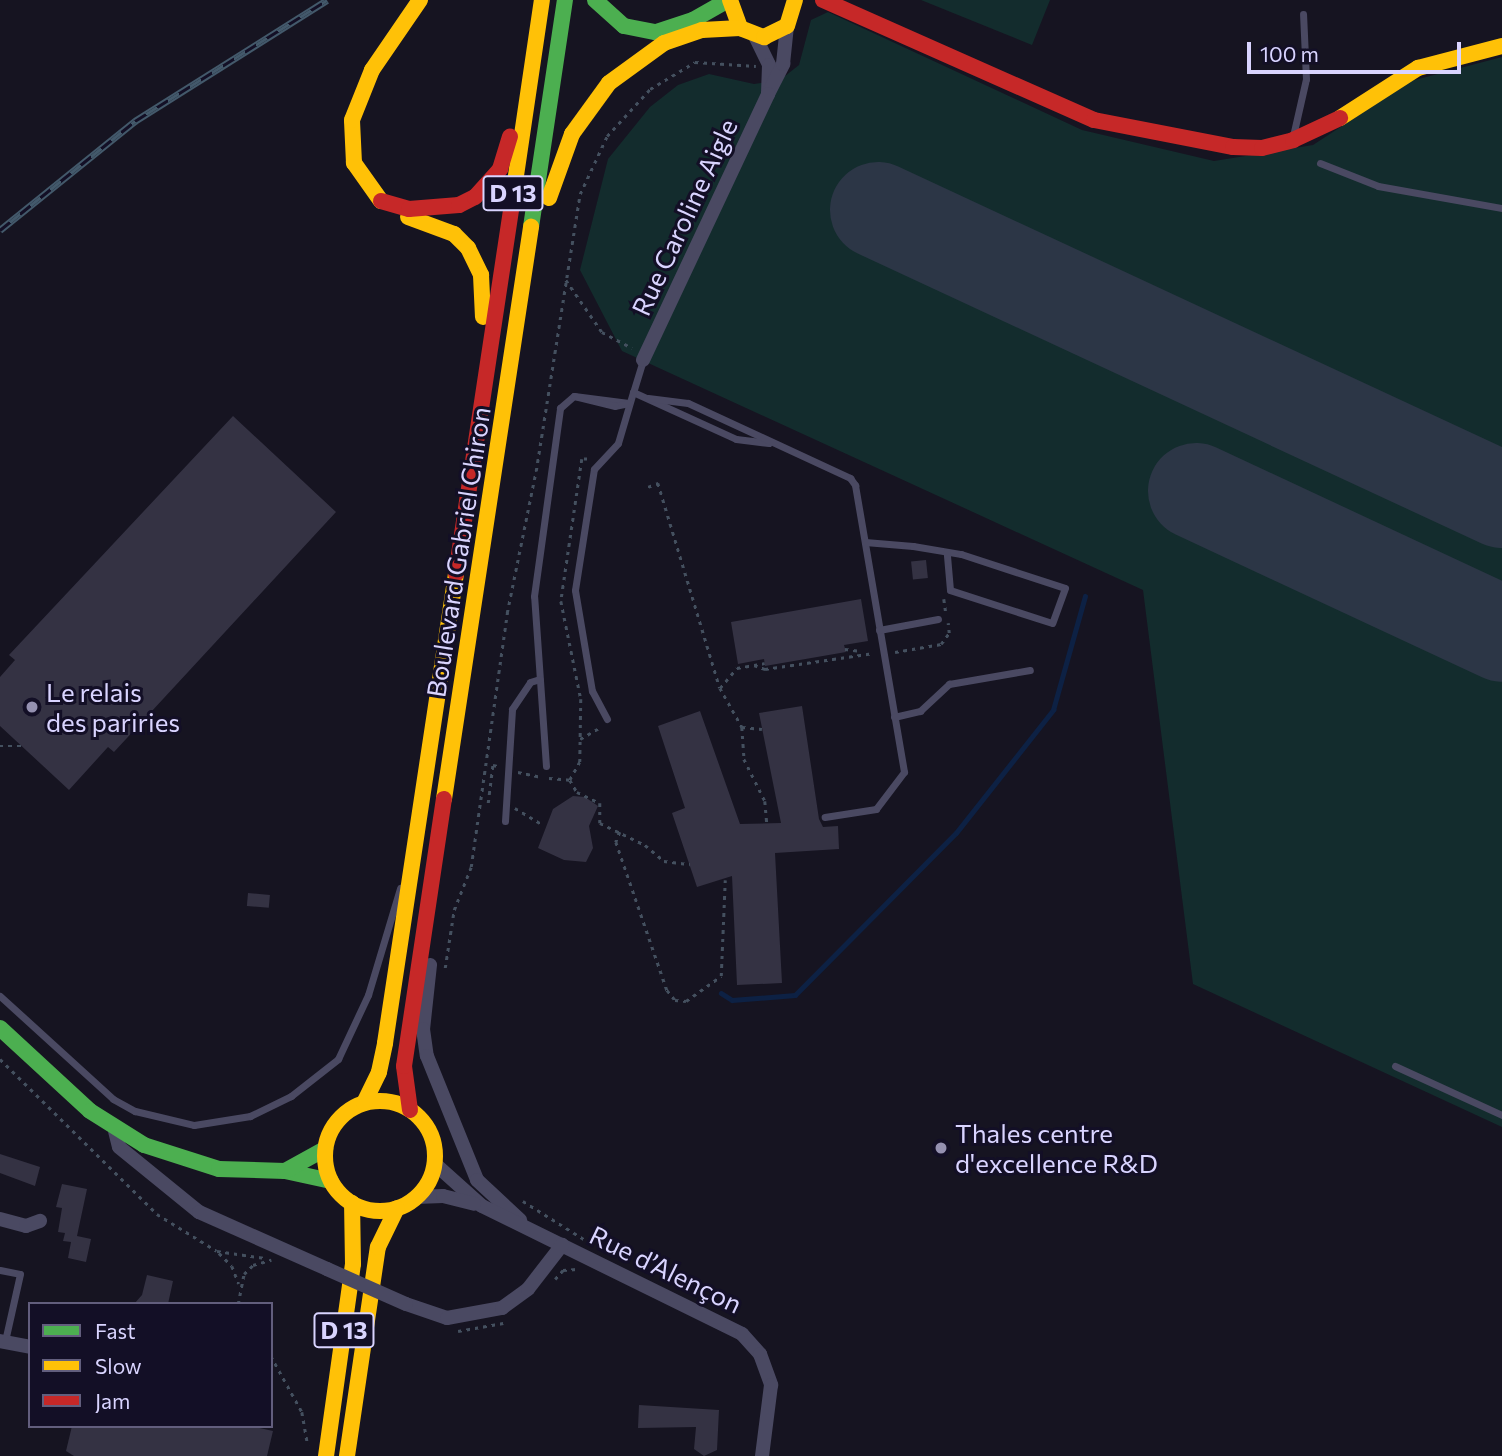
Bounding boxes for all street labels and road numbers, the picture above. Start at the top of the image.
street label: Rue Caroline Aigle [625,114,743,320]
road number: D 13 [482,173,544,214]
street label: Boulevard Gabriel Chiron [420,405,496,699]
street label: Rue d’Alençon [585,1219,747,1319]
road number: D 13 [312,1310,376,1350]

